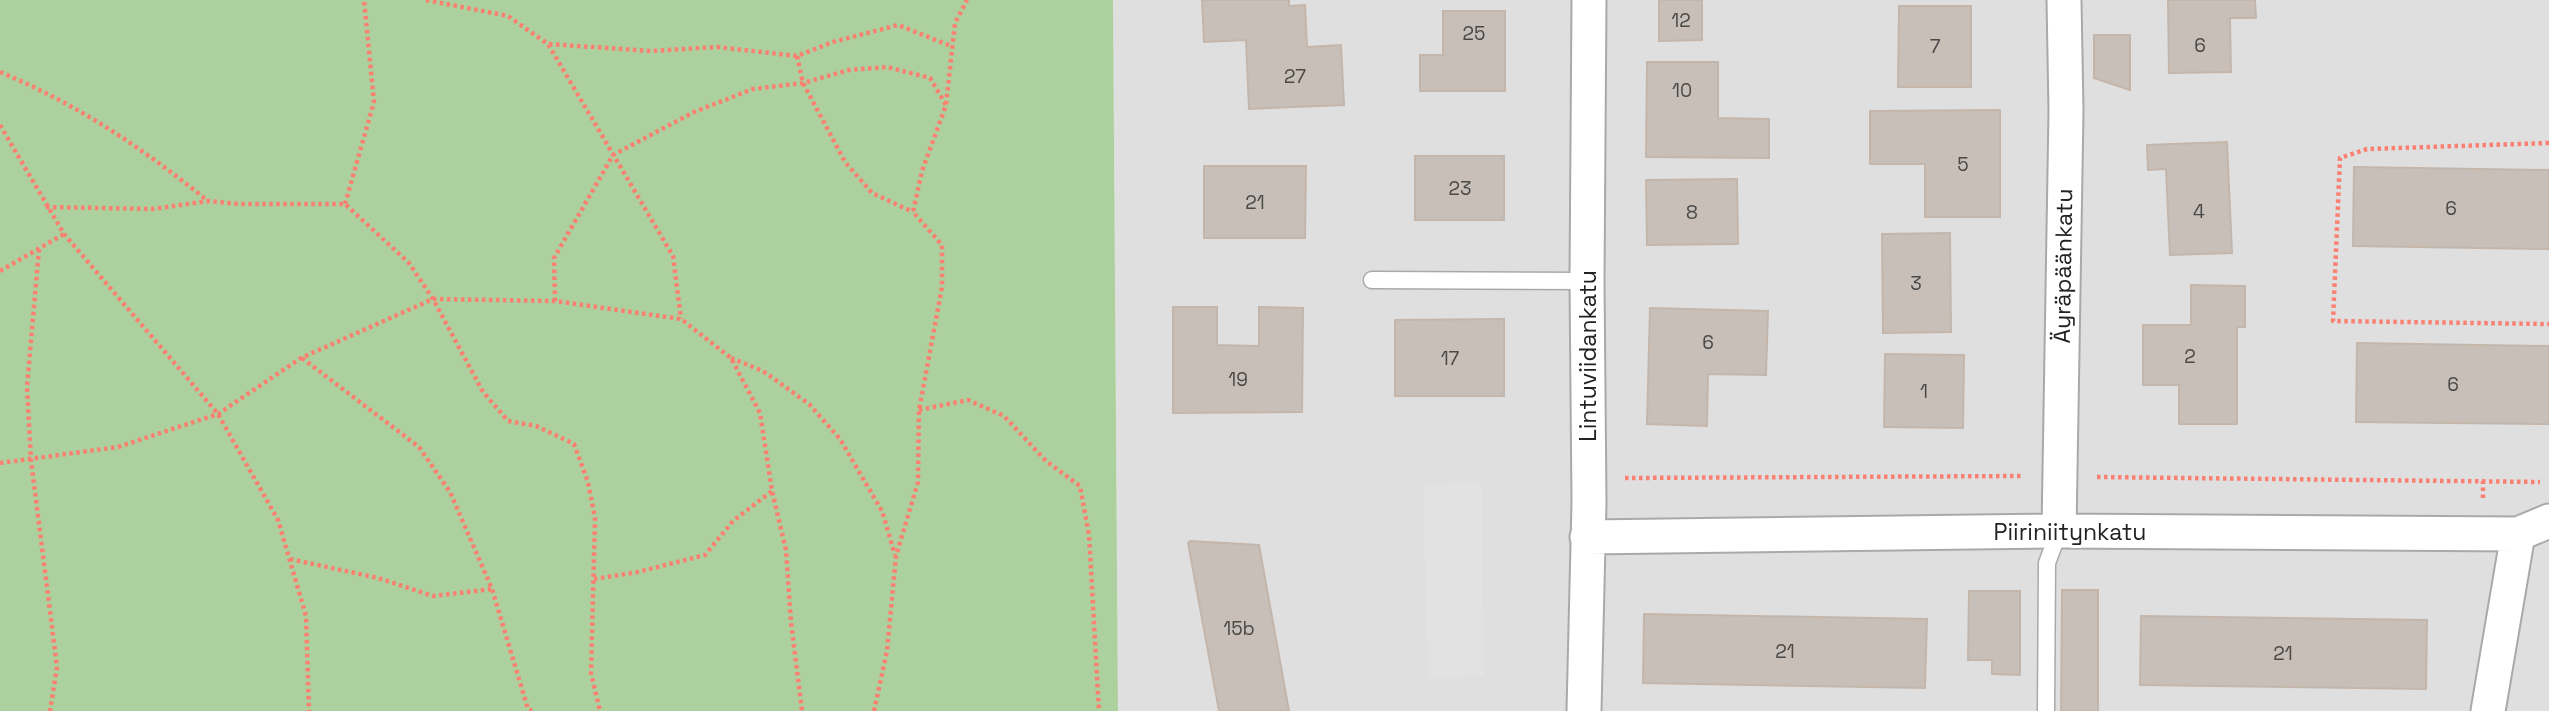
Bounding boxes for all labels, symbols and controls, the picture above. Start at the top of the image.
house number: 12 [1671,8,1691,33]
house number: 25 [1463,21,1485,46]
house number: 6 [2194,33,2206,58]
house number: 7 [1930,34,1941,59]
house number: 27 [1284,64,1306,89]
house number: 10 [1672,78,1692,103]
house number: 5 [1957,152,1969,177]
house number: 23 [1449,176,1471,201]
street label: Äyräpäänkatu [2047,188,2079,344]
house number: 21 [1245,190,1265,215]
house number: 6 [2445,196,2457,221]
house number: 4 [2193,199,2205,224]
house number: 8 [1686,200,1698,225]
street label: Lintuviidankatu [1573,270,1603,442]
house number: 3 [1910,271,1922,296]
house number: 6 [1702,330,1714,355]
house number: 2 [2184,344,2196,369]
house number: 17 [1441,346,1460,371]
house number: 19 [1228,367,1248,392]
house number: 6 [2447,372,2459,397]
house number: 1 [1920,379,1928,404]
street label: Piiriniitynkatu [1994,517,2146,547]
house number: 15b [1223,616,1255,641]
house number: 21 [1775,639,1795,664]
house number: 21 [2273,641,2293,666]

